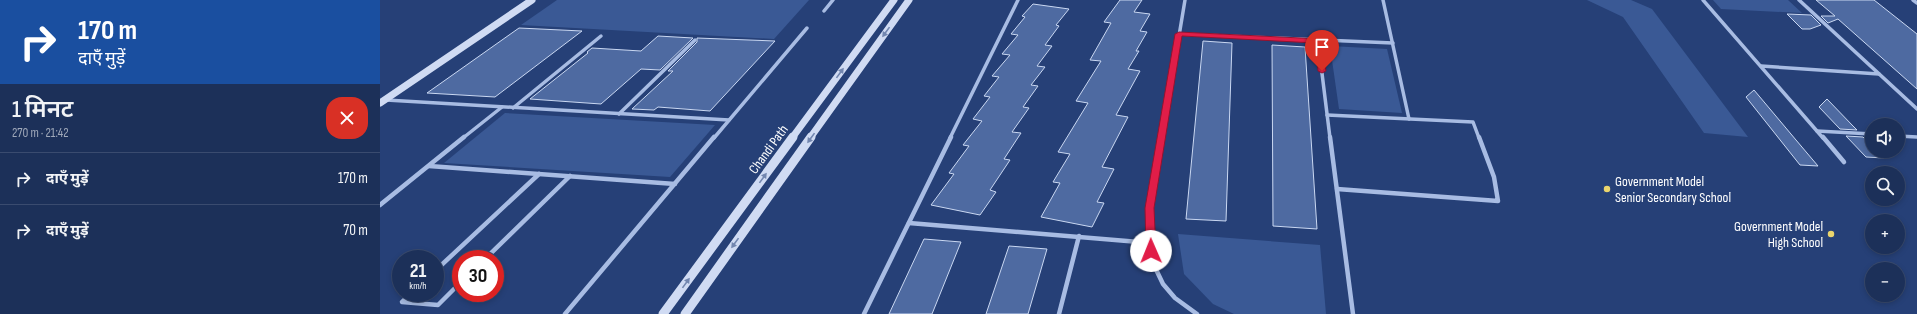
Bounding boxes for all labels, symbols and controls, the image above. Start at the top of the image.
text: 170 m [78,14,137,47]
icon: right [12,16,64,68]
one-way arrow [882,26,890,37]
pin [1305,30,1339,71]
icon: arrive [1311,36,1333,58]
text: दाएँ मुड़ें [78,48,125,69]
one-way arrow [836,68,844,78]
text: 1 मिनट [12,95,73,124]
button: close [326,97,368,139]
map controls [1865,118,1905,302]
button: sound [1865,118,1905,158]
street label: Chandi Path [745,122,792,177]
text: 270 m · 21:42 [12,125,69,141]
one-way arrow [807,132,815,143]
button: search [1865,166,1905,206]
icon: right [12,168,34,190]
text: दाएँ मुड़ें [46,169,89,188]
text: 170 m [338,169,368,188]
one-way arrow [759,172,768,183]
place label: Government Model Senior Secondary School [1615,173,1731,206]
marker: Government Model Senior Secondary School [1602,184,1612,194]
button: + [1865,214,1905,254]
place label: Government Model High School [1734,218,1823,251]
icon: right [12,220,34,242]
text: दाएँ मुड़ें [46,221,89,240]
text: 70 m [343,221,368,240]
marker: Government Model High School [1826,229,1836,239]
position arrow [1130,230,1172,272]
one-way arrow [731,238,739,249]
speed limit sign: 30 [452,250,504,302]
text: 21 [410,259,426,283]
button: − [1865,262,1905,302]
one-way arrow [682,277,691,288]
text: km/h [409,280,427,292]

